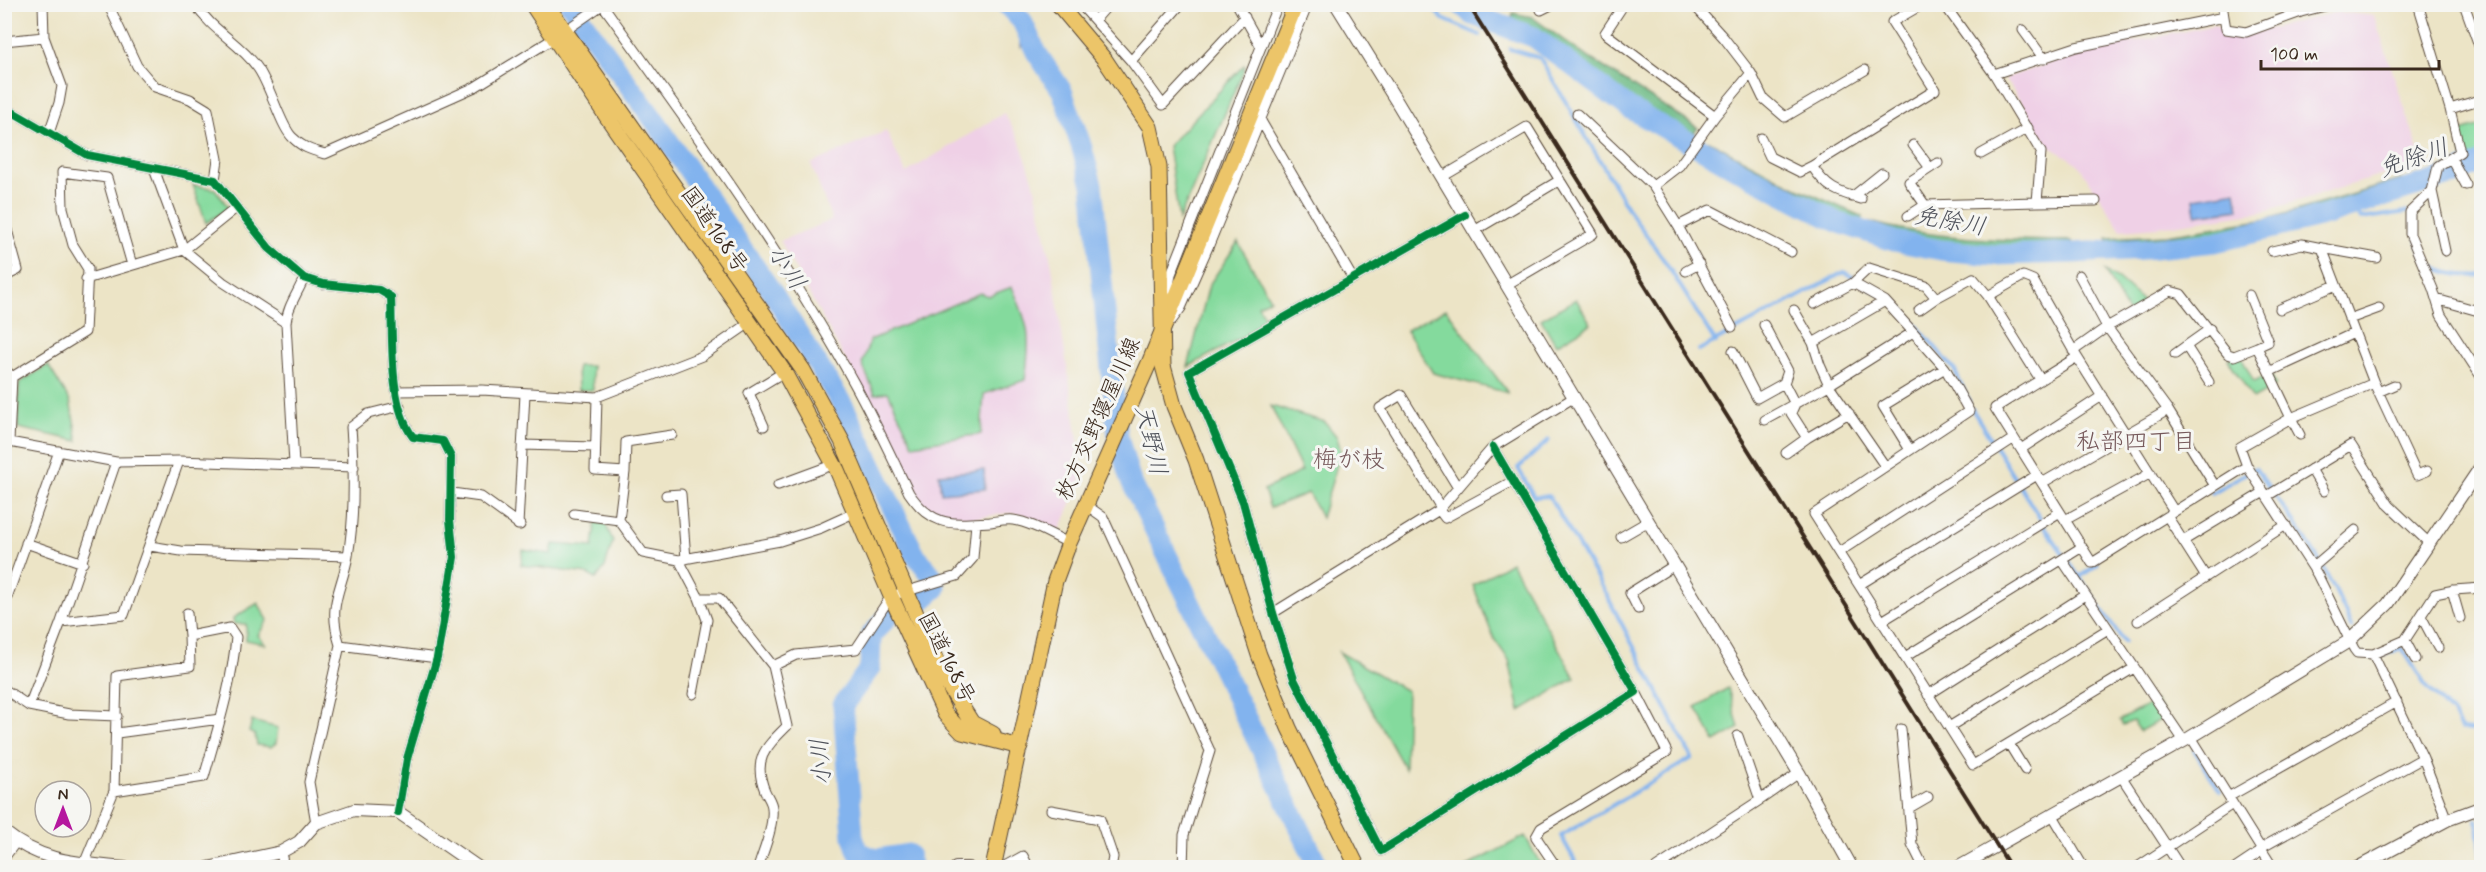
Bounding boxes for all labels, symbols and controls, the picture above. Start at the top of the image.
scale bar [2261,33,2440,71]
text: 100 m [2270,43,2318,67]
water label: 免除川 [2375,133,2453,185]
street label: 国道168号 [674,181,754,279]
water label: 免除川 [1912,200,1988,244]
water label: 小川 [760,239,812,297]
street label: 枚方交野寝屋川線 [1050,333,1148,505]
water label: 天野川 [1127,401,1173,479]
district label: 私部四丁目 [2076,427,2196,458]
district label: 梅が枝 [1313,445,1385,476]
street label: 国道168号 [911,607,981,709]
water label: 小川 [804,737,840,787]
north arrow [33,779,93,839]
text: N [58,785,68,806]

